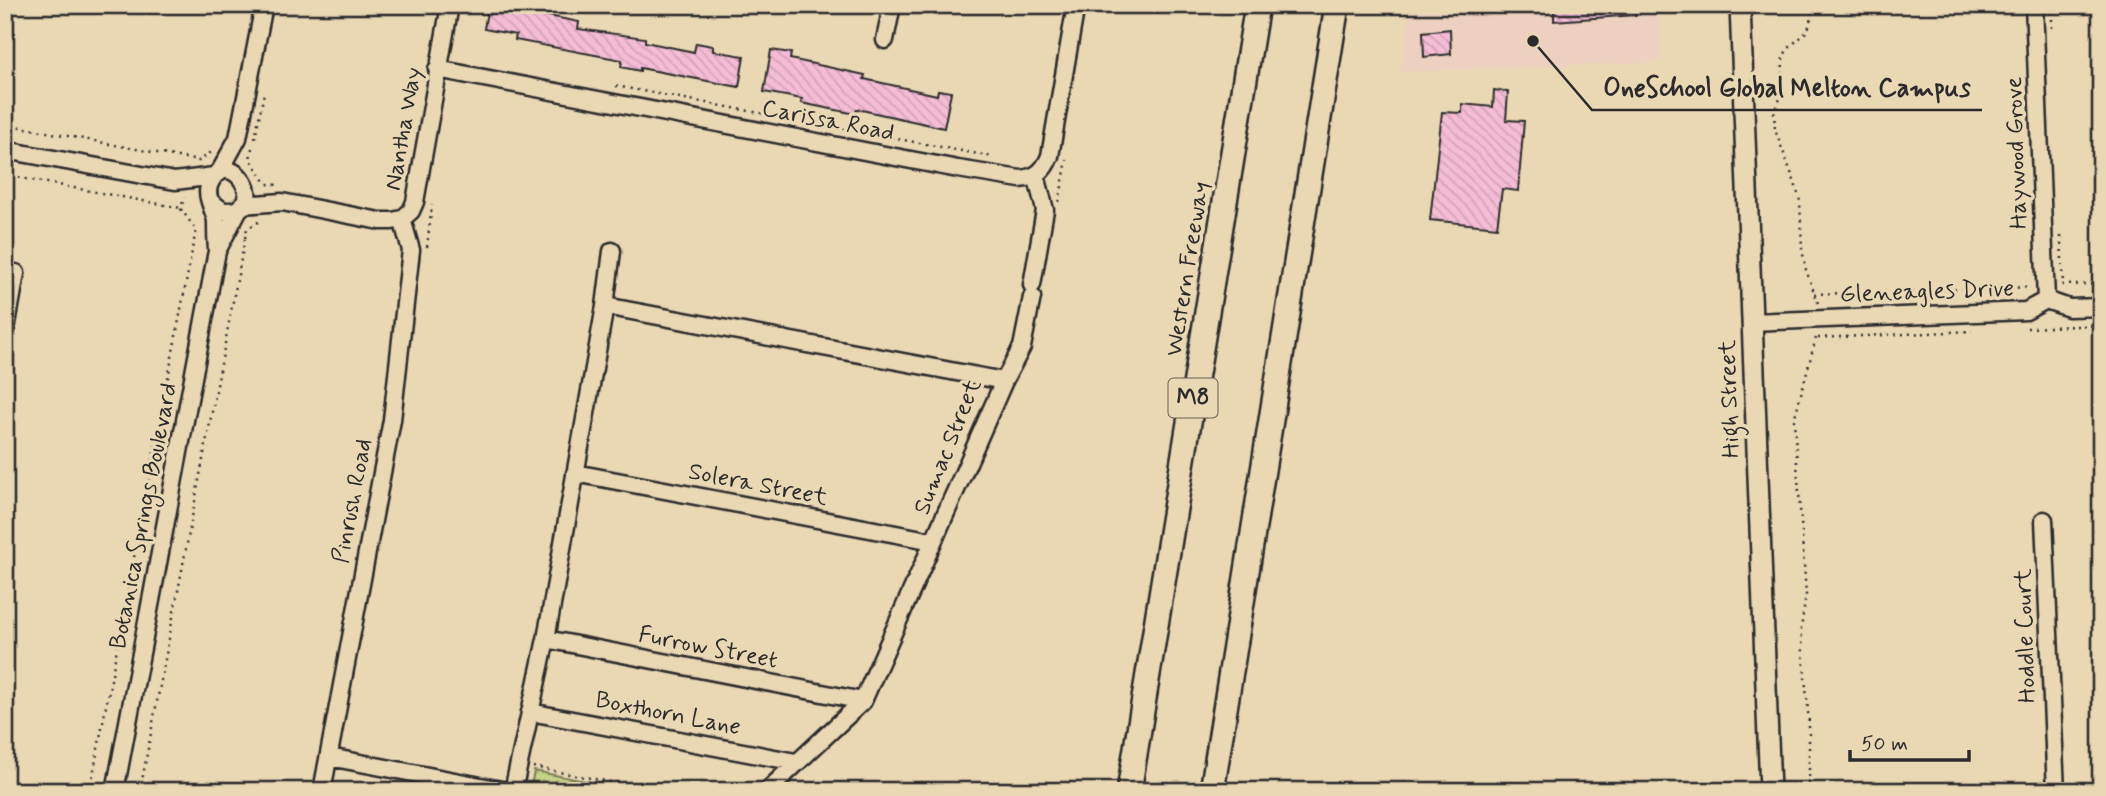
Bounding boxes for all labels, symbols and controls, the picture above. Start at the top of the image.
callout: OneSchool Global Melton Campus [1592,63,1982,110]
street label: Nantha Way [378,65,430,193]
text: OneSchool Global Melton Campus [1603,72,1971,106]
street label: Haywood Grove [1999,76,2035,230]
street label: Carissa Road [759,93,897,149]
street label: Western Freeway [1159,179,1217,359]
street label: Gleneagles Drive [1839,273,2015,311]
street label: High Street [1712,339,1751,459]
street label: Sumac Street [907,375,989,519]
road number: M8 [1168,378,1218,418]
street label: Botanica Springs Boulevard [103,380,187,652]
street label: Pinrush Road [326,436,380,566]
street label: Solera Street [686,456,830,514]
street label: Hoddle Court [2008,568,2044,704]
street label: Furrow Street [636,619,780,677]
street label: Boxthorn Lane [593,685,743,743]
scale bar [1850,719,1969,763]
text: 50 m [1861,730,1908,758]

